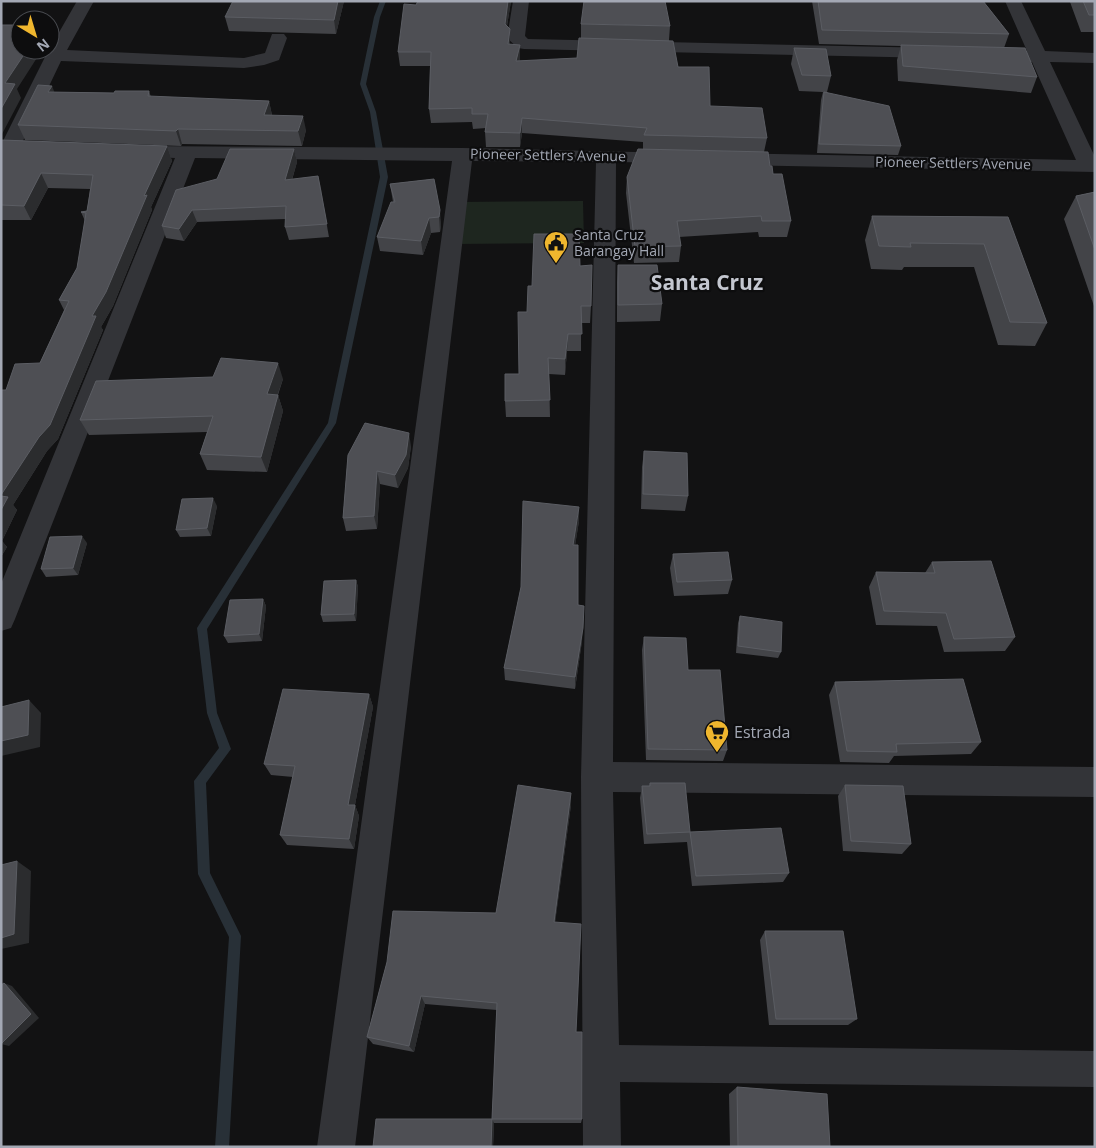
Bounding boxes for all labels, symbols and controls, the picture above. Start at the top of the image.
north arrow [10,10,60,60]
text: N [33,35,54,57]
street label: Pioneer Settlers Avenue [470,144,626,165]
street label: Pioneer Settlers Avenue [875,152,1031,173]
place label: Santa Cruz Barangay Hall [574,225,664,260]
public building icon: Santa Cruz Barangay Hall [543,230,569,264]
district label: Santa Cruz [651,268,763,296]
supermarket icon: Estrada [704,719,730,753]
place label: Estrada [734,721,790,743]

